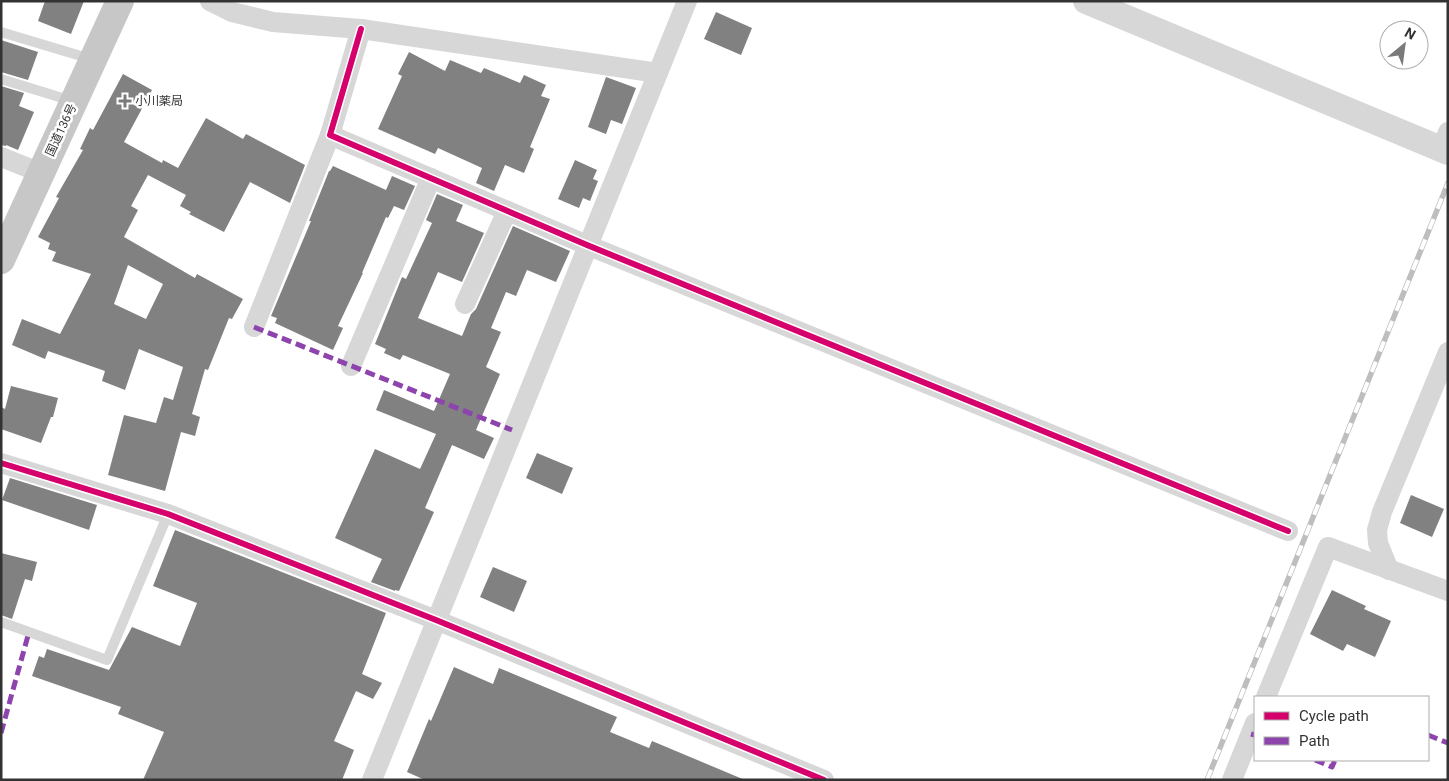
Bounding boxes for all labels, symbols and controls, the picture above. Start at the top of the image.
north arrow [1379,20,1429,70]
text: N [1402,24,1419,43]
place label: 小川薬局 [135,94,183,108]
marker: 小川薬局 [119,95,131,107]
street label: 国道136号 [43,102,79,158]
legend [1254,696,1429,761]
text: Cycle path [1299,707,1369,725]
text: Path [1299,732,1330,750]

